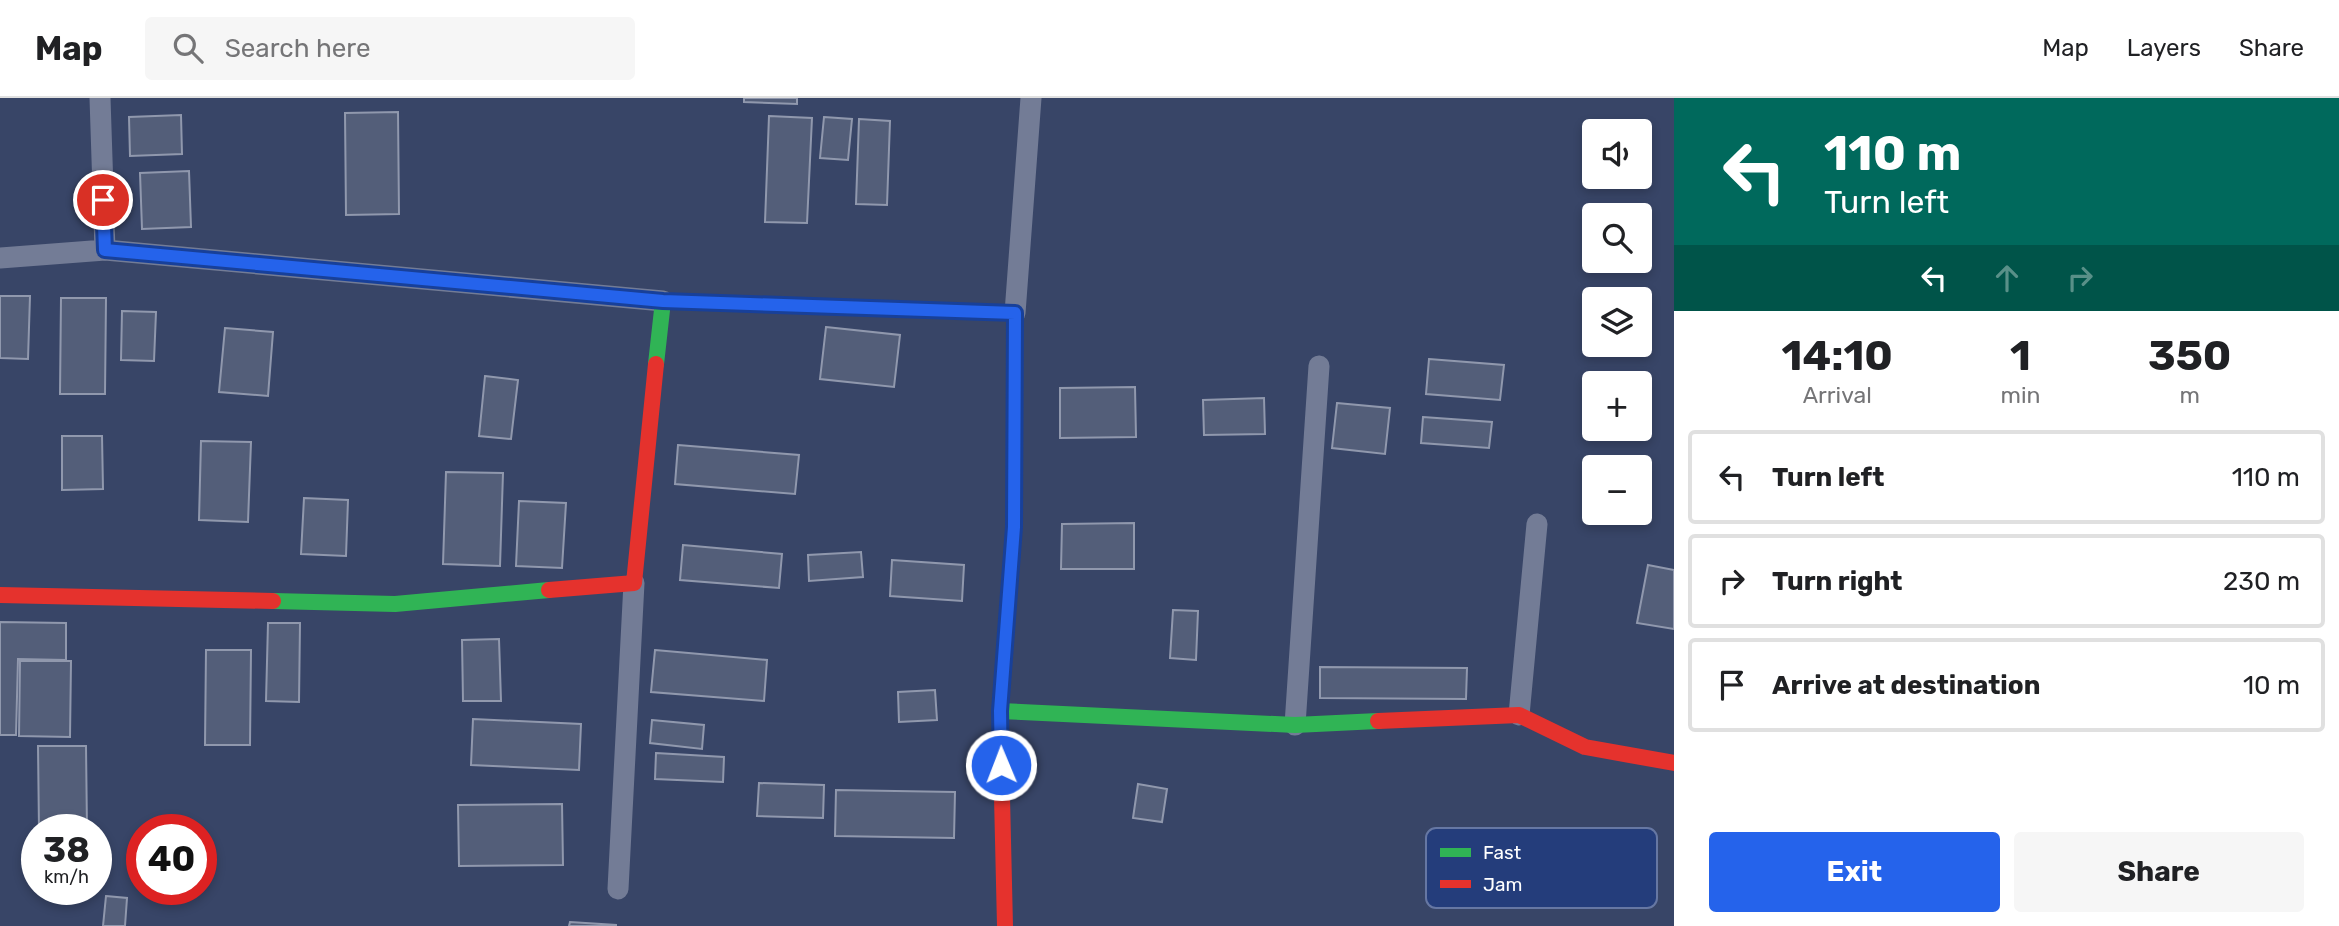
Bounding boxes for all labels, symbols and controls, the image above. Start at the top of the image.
search box [145,17,635,80]
text: Map [35,29,103,68]
icon: search [169,29,207,67]
text: Search here [225,33,370,64]
text: Map [2042,34,2089,62]
text: Layers [2127,34,2201,62]
text: Share [2239,34,2304,62]
map controls [1582,119,1652,525]
button: sound [1582,119,1652,189]
text: 110 m [1824,124,1961,182]
icon: left [1709,126,1800,217]
pin [73,170,133,230]
icon: arrive [84,181,122,219]
text: Turn left [1824,183,1949,221]
button: search [1582,203,1652,273]
icon: left [1915,259,1953,297]
icon: ahead [1988,259,2026,297]
icon: right [2061,259,2099,297]
button: layers [1582,287,1652,357]
text: 14:10 [1782,331,1893,381]
text: 1 [2010,331,2031,381]
text: 350 [2148,331,2231,381]
button: + [1582,371,1652,441]
text: Arrival [1803,381,1872,409]
text: min [2000,381,2040,409]
text: m [2179,381,2200,409]
button: − [1582,455,1652,525]
icon: left [1713,458,1751,496]
text: Turn left [1772,462,1884,493]
text: 110 m [2232,462,2300,493]
icon: right [1713,562,1751,600]
text: Turn right [1772,566,1902,597]
text: 230 m [2223,566,2300,597]
icon: arrive [1713,666,1751,704]
text: Arrive at destination [1772,670,2040,701]
text: 10 m [2243,670,2300,701]
position arrow [964,728,1038,802]
speed limit sign: 40 [126,814,217,905]
legend [1426,828,1657,908]
text: 38 [43,829,90,871]
button: Exit [1709,832,2000,912]
button: Share [2014,832,2304,912]
text: Fast [1483,841,1522,864]
text: km/h [44,866,89,888]
text: Jam [1483,873,1522,896]

